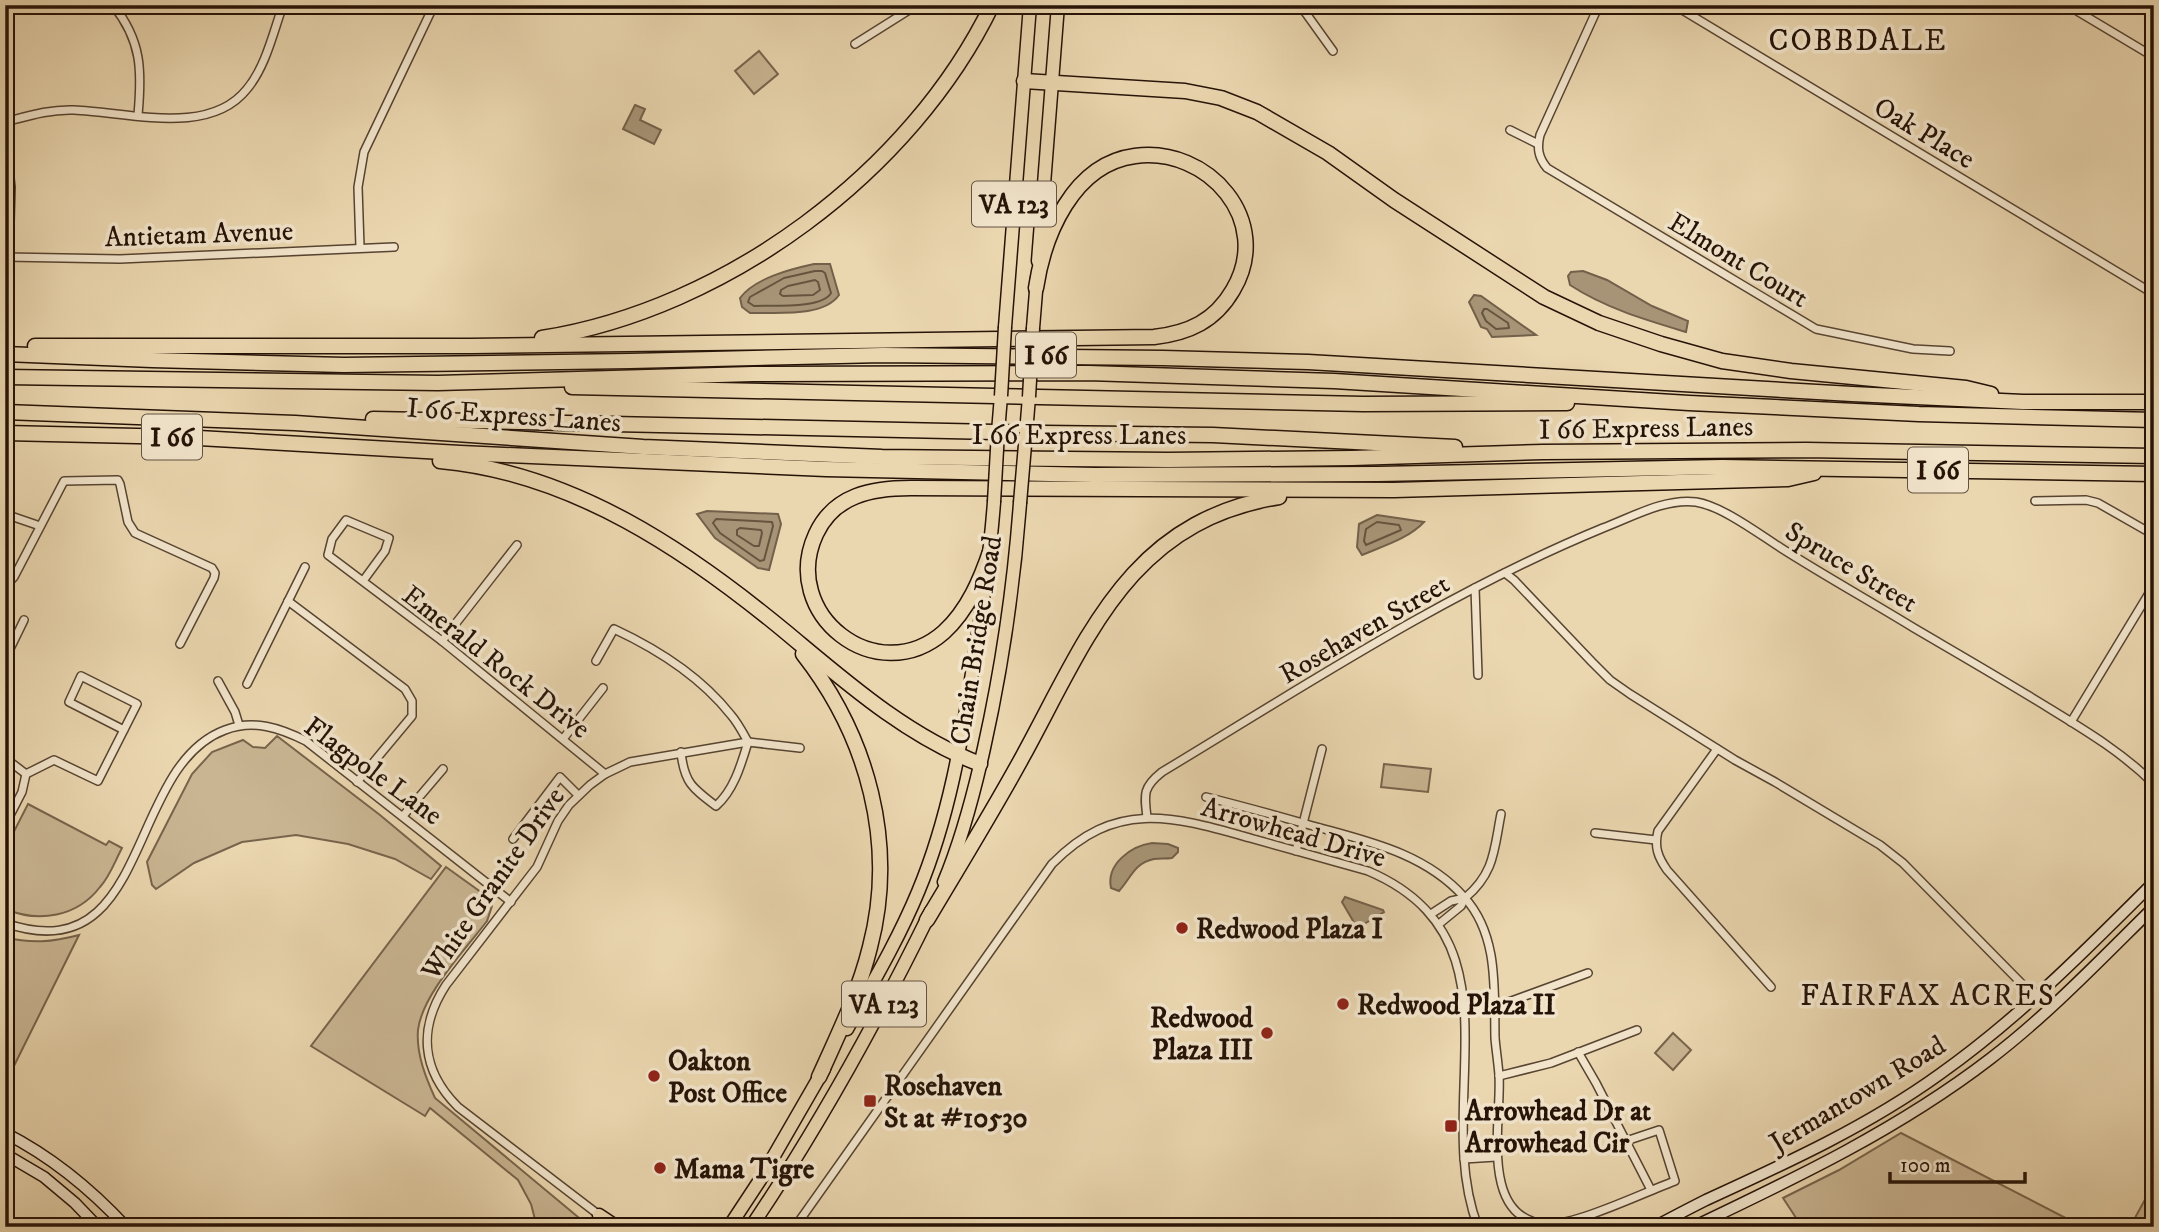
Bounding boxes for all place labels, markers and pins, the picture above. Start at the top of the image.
place label: Redwood Plaza I [1196,912,1383,947]
marker: Redwood Plaza I [1174,920,1190,936]
place label: Redwood Plaza II [1357,988,1556,1023]
marker: Redwood Plaza II [1335,996,1351,1012]
place label: Redwood Plaza III [1150,1001,1254,1068]
marker: Redwood Plaza III [1259,1025,1275,1041]
place label: Oakton Post Office [668,1044,787,1111]
marker: Oakton Post Office [646,1068,662,1084]
place label: Rosehaven St at #10530 [884,1069,1028,1136]
marker: Rosehaven St at #10530 [862,1093,878,1109]
place label: Arrowhead Dr at Arrowhead Cir [1464,1094,1651,1161]
marker: Arrowhead Dr at Arrowhead Cir [1443,1118,1459,1134]
place label: Mama Tigre [674,1152,815,1187]
marker: Mama Tigre [652,1160,668,1176]

